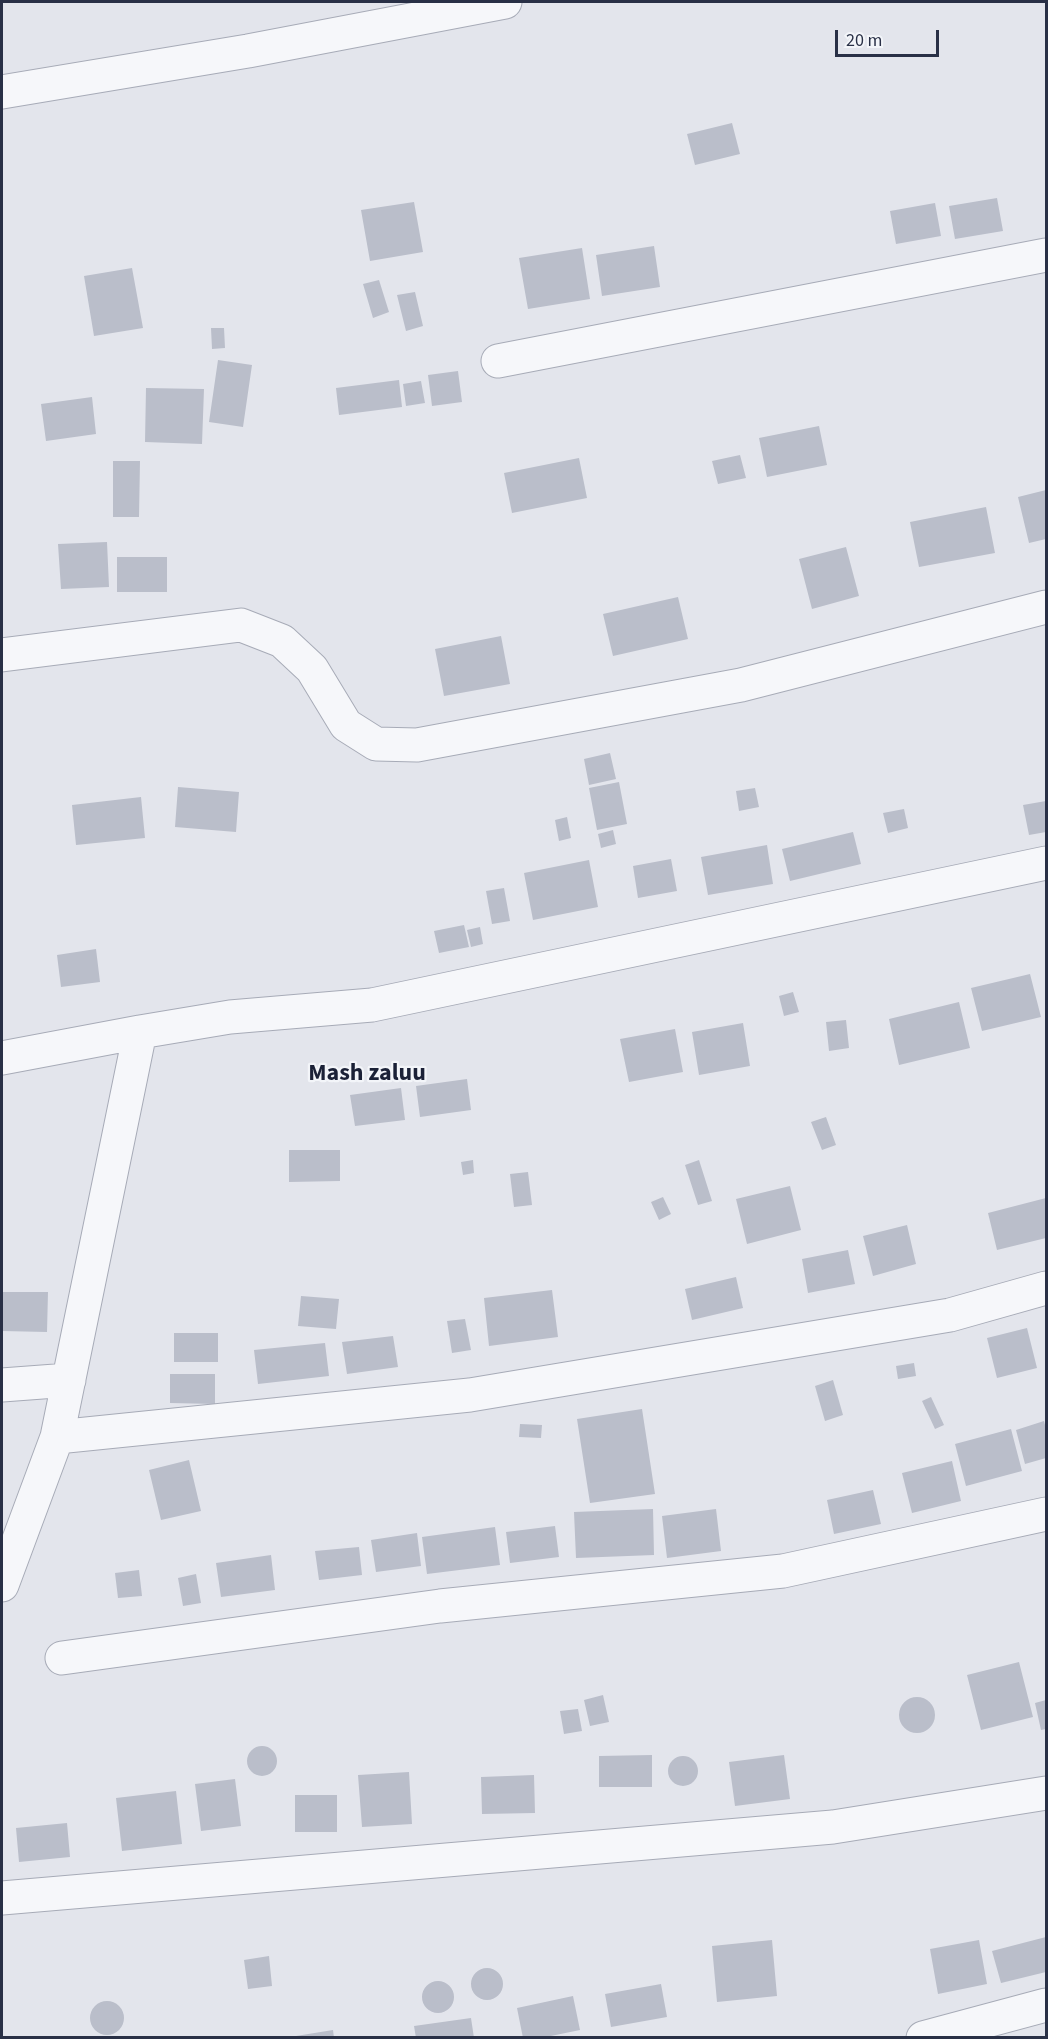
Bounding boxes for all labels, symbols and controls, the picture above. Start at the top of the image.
scale bar [838,18,942,56]
text: 20 m [846,28,882,53]
district label: Mash zaluu [308,1061,426,1089]

